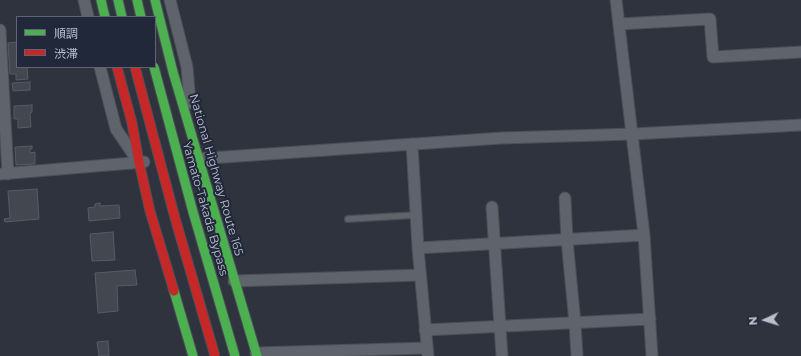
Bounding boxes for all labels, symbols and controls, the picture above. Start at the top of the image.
legend [16,16,156,68]
text: 順調 [54,26,78,41]
text: 渋滞 [54,46,78,61]
street label: National Highway Route 165 [186,92,246,258]
street label: Yamato-Takada Bypass [179,140,231,278]
north arrow [745,300,785,340]
text: N [746,316,760,326]

